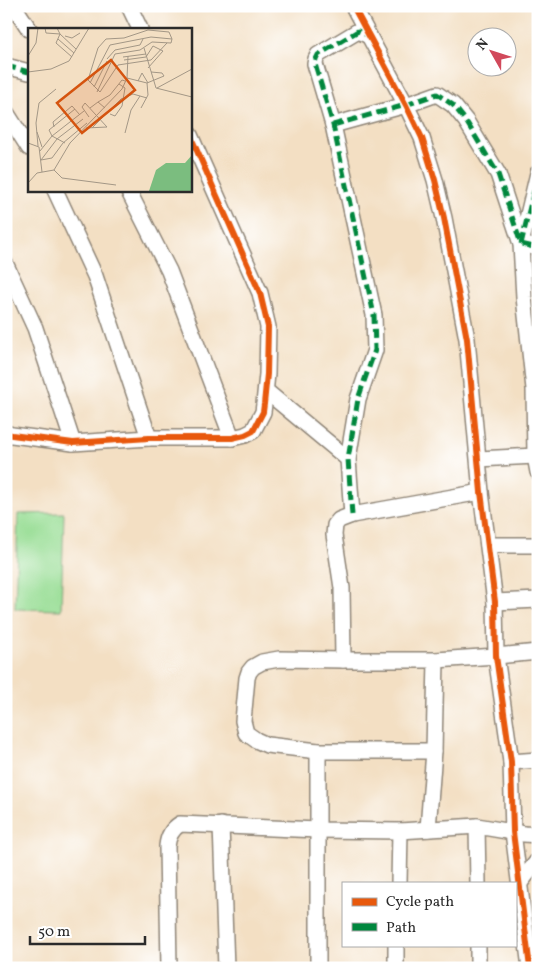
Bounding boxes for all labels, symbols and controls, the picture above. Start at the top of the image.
inset map [28,28,191,191]
north arrow [466,28,516,78]
text: N [472,35,494,55]
legend [342,882,516,946]
text: Cycle path [386,892,454,913]
scale bar [30,914,145,946]
text: Path [386,918,416,939]
text: 50 m [38,922,70,943]

